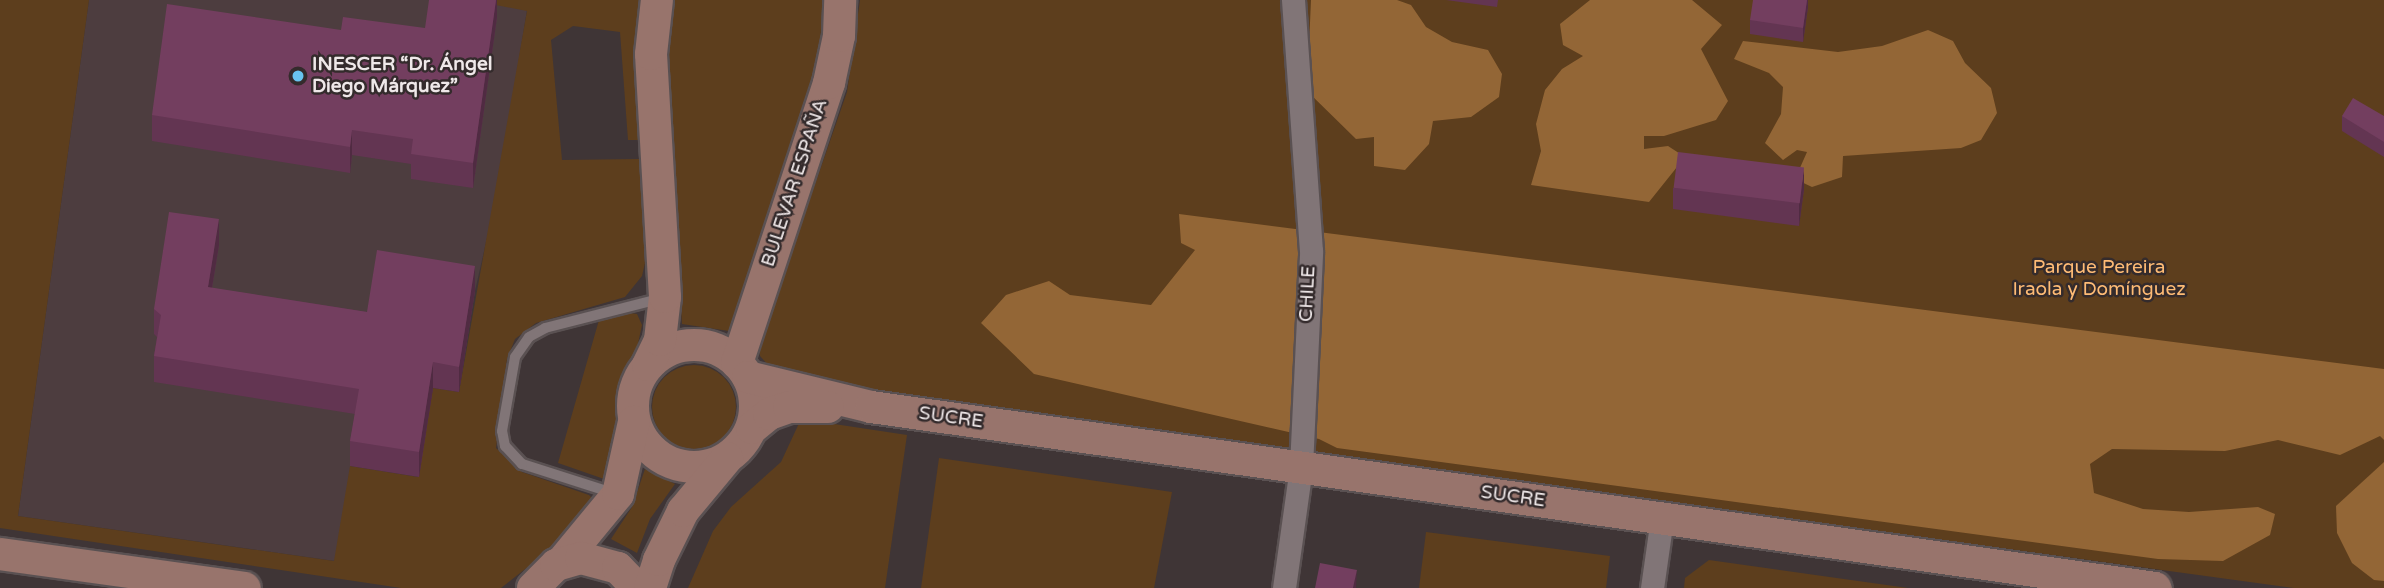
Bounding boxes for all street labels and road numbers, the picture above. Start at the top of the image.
street label: BULEVAR ESPAÑA [757,96,833,270]
street label: CHILE [1295,265,1321,323]
street label: SUCRE [917,402,985,434]
street label: SUCRE [1479,481,1547,513]

